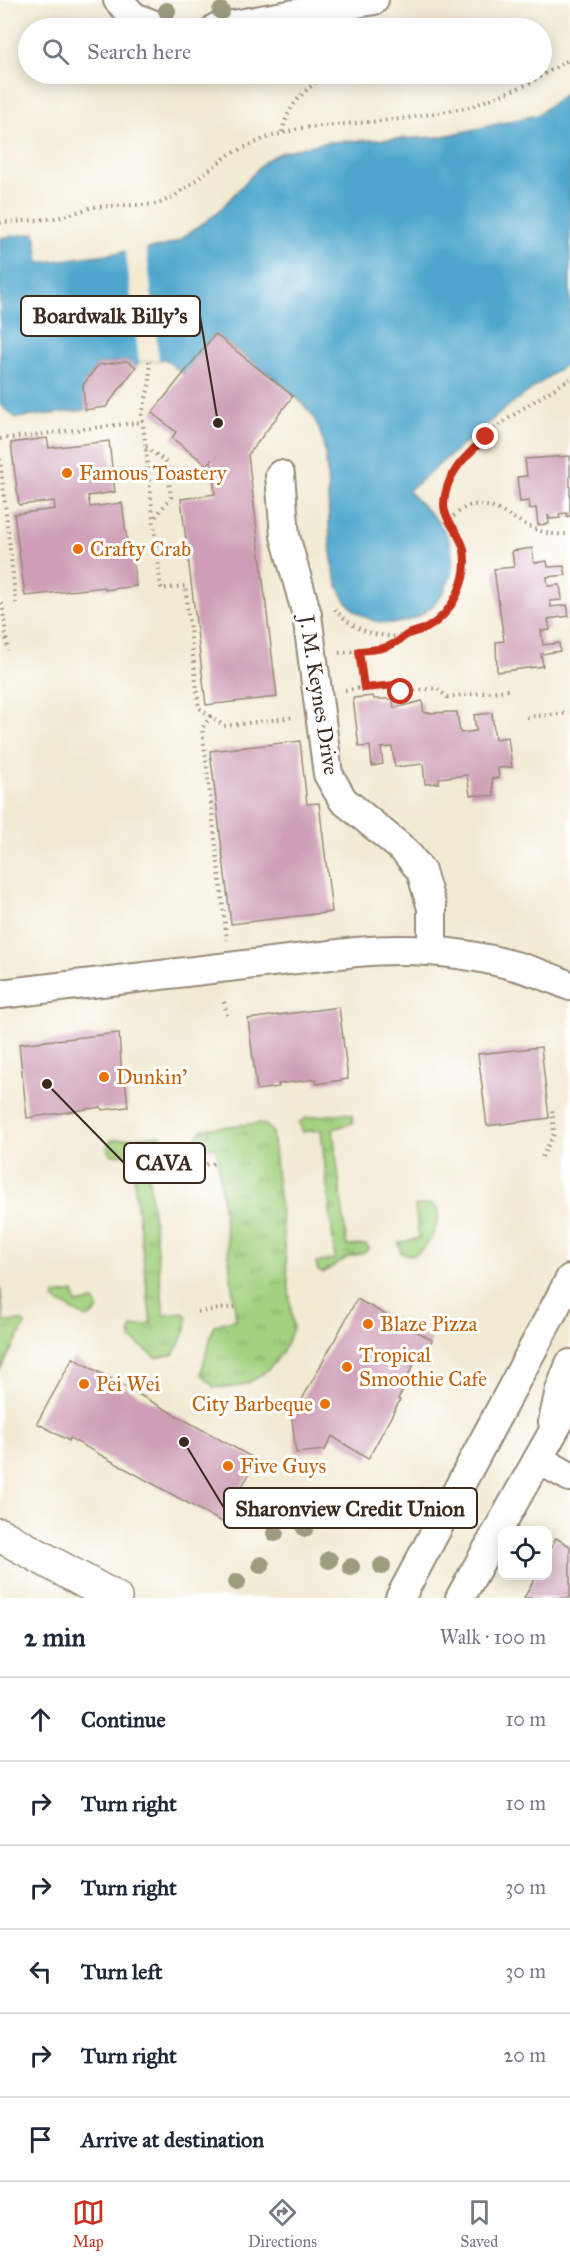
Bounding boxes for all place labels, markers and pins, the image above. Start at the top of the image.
callout: Boardwalk Billy's [21,296,200,336]
place label: Famous Toastery [79,460,228,486]
marker: Famous Toastery [60,466,74,480]
place label: Crafty Crab [90,536,191,562]
marker: Crafty Crab [71,542,85,556]
place label: Dunkin' [116,1064,187,1090]
marker: Dunkin' [97,1070,111,1084]
callout: CAVA [124,1143,205,1183]
place label: Blaze Pizza [380,1311,478,1337]
marker: Blaze Pizza [361,1317,375,1331]
place label: Tropical Smoothie Cafe [359,1342,487,1392]
marker: Tropical Smoothie Cafe [340,1360,354,1374]
place label: Pei Wei [96,1371,160,1397]
marker: Pei Wei [77,1377,91,1391]
place label: City Barbeque [192,1391,313,1417]
marker: City Barbeque [318,1397,332,1411]
place label: Five Guys [240,1453,326,1479]
marker: Five Guys [221,1459,235,1473]
callout: Sharonview Credit Union [224,1488,477,1528]

